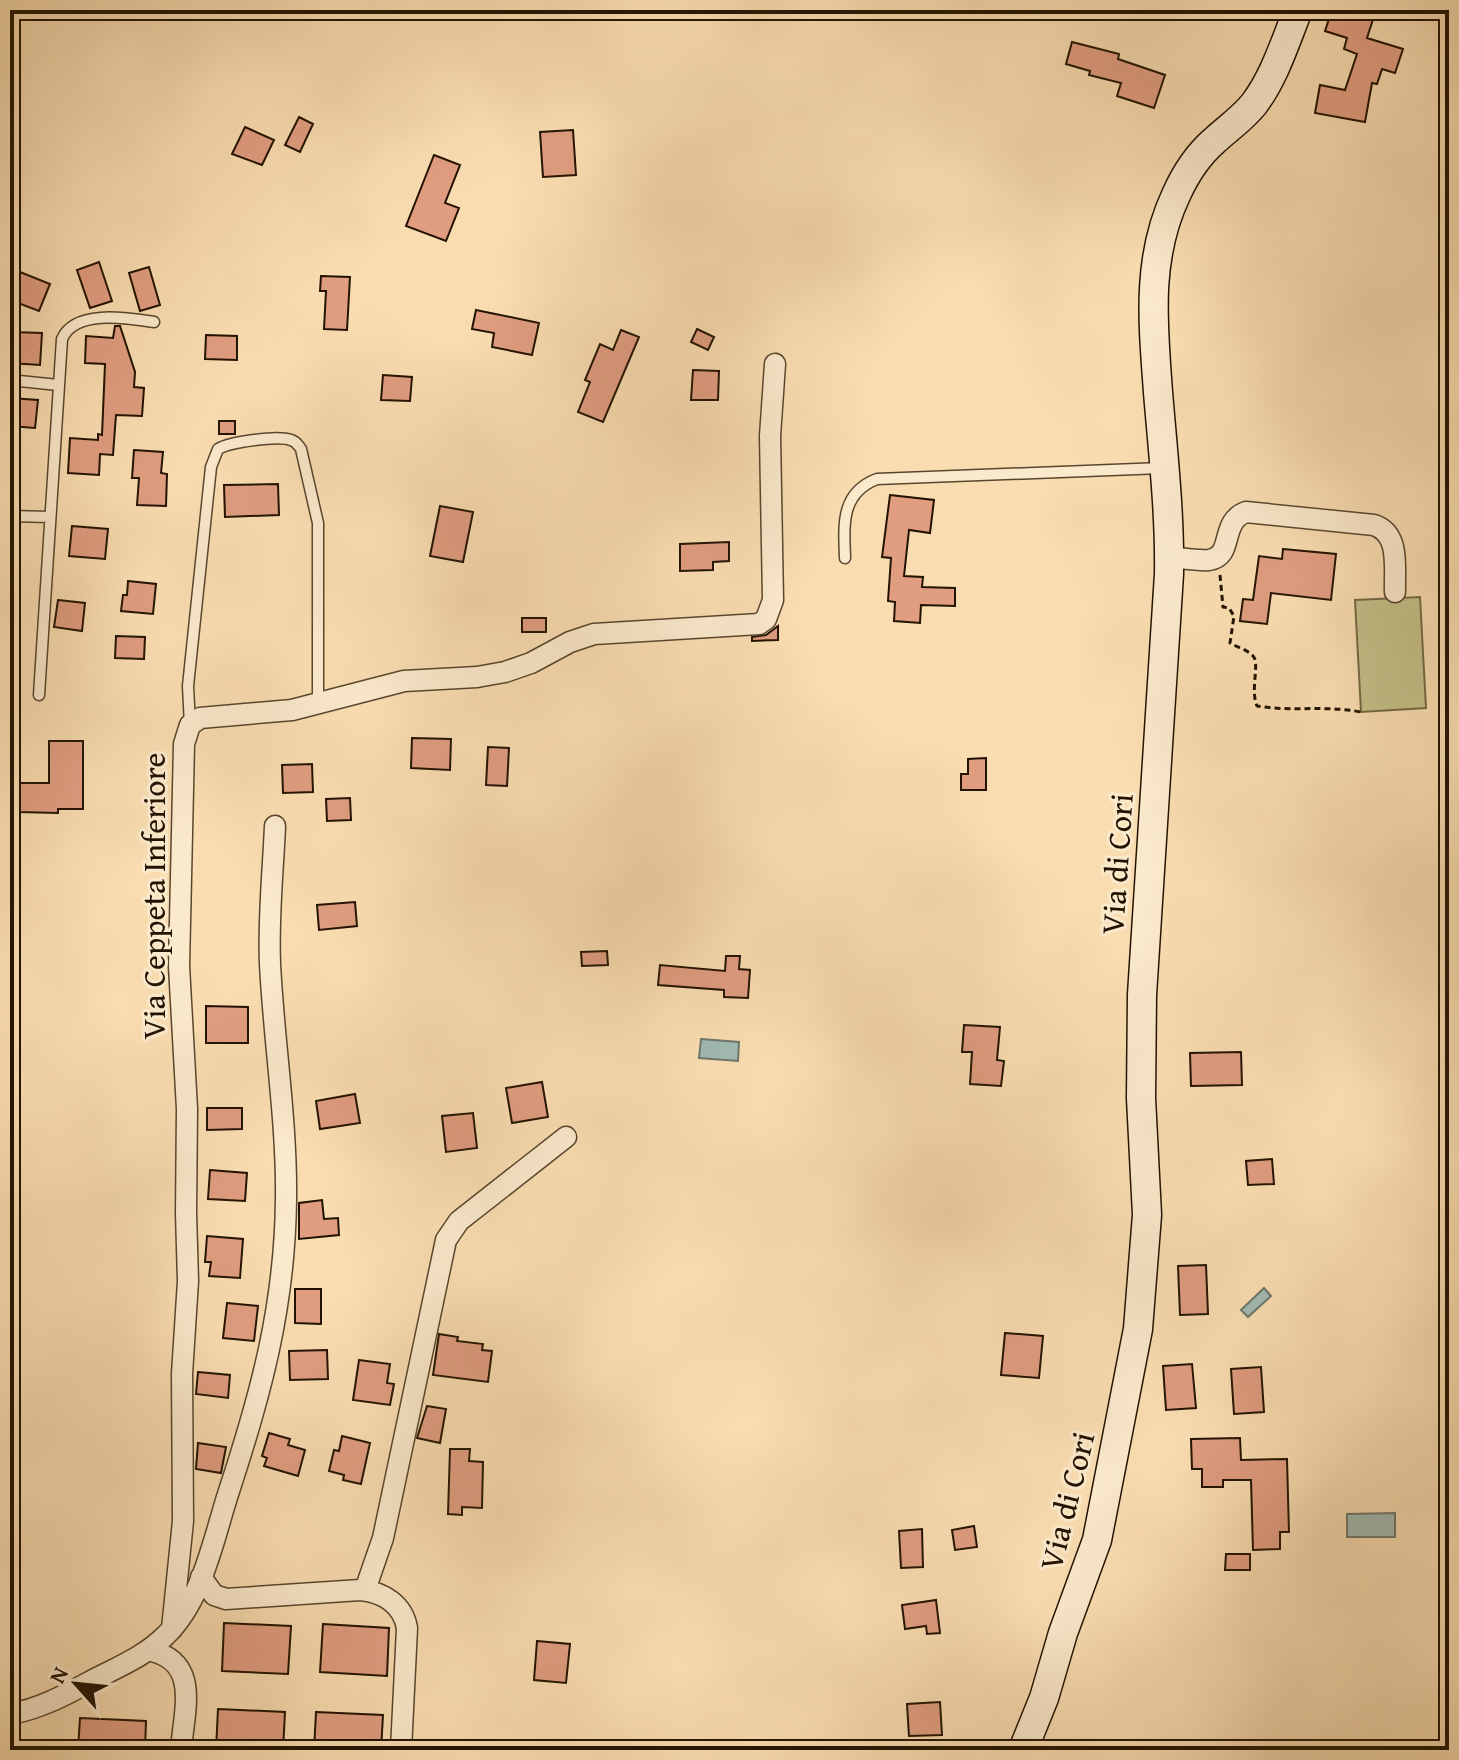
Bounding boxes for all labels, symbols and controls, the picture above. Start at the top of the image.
street label: Via Ceppeta Inferiore [130,753,177,1039]
street label: Via di Cori [1088,792,1145,936]
street label: Via di Cori [1027,1427,1106,1575]
north arrow [36,1644,116,1724]
text: N [41,1661,76,1689]

